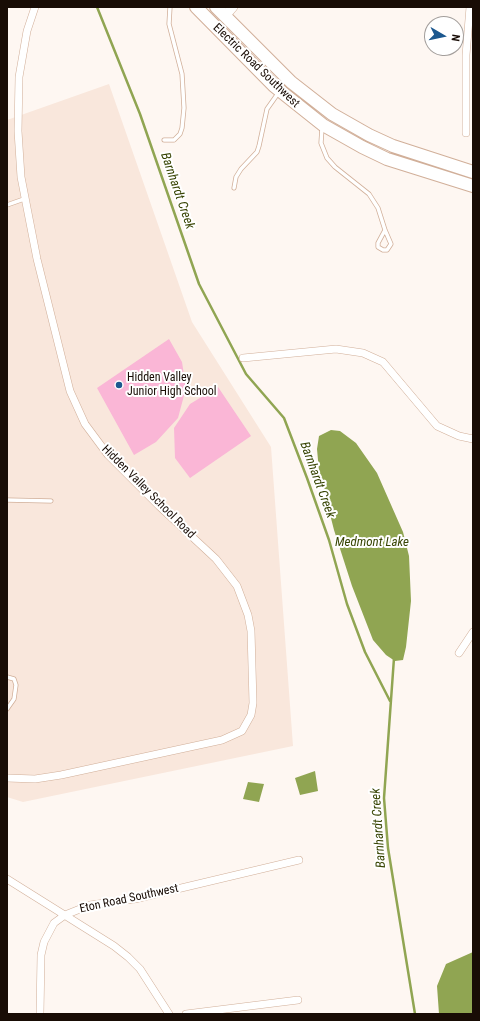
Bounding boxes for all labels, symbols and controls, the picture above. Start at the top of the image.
north arrow [424,16,464,56]
street label: Electric Road Southwest [210,21,302,111]
text: N [448,33,462,42]
water label: Barnhardt Creek [157,151,197,231]
place label: Hidden Valley Junior High School [127,371,217,399]
marker: Hidden Valley Junior High School [114,380,124,390]
water label: Barnhardt Creek [296,440,338,520]
street label: Hidden Valley School Road [98,442,198,542]
water label: Medmont Lake [335,535,409,551]
water label: Barnhardt Creek [368,788,390,868]
street label: Eton Road Southwest [78,881,180,917]

